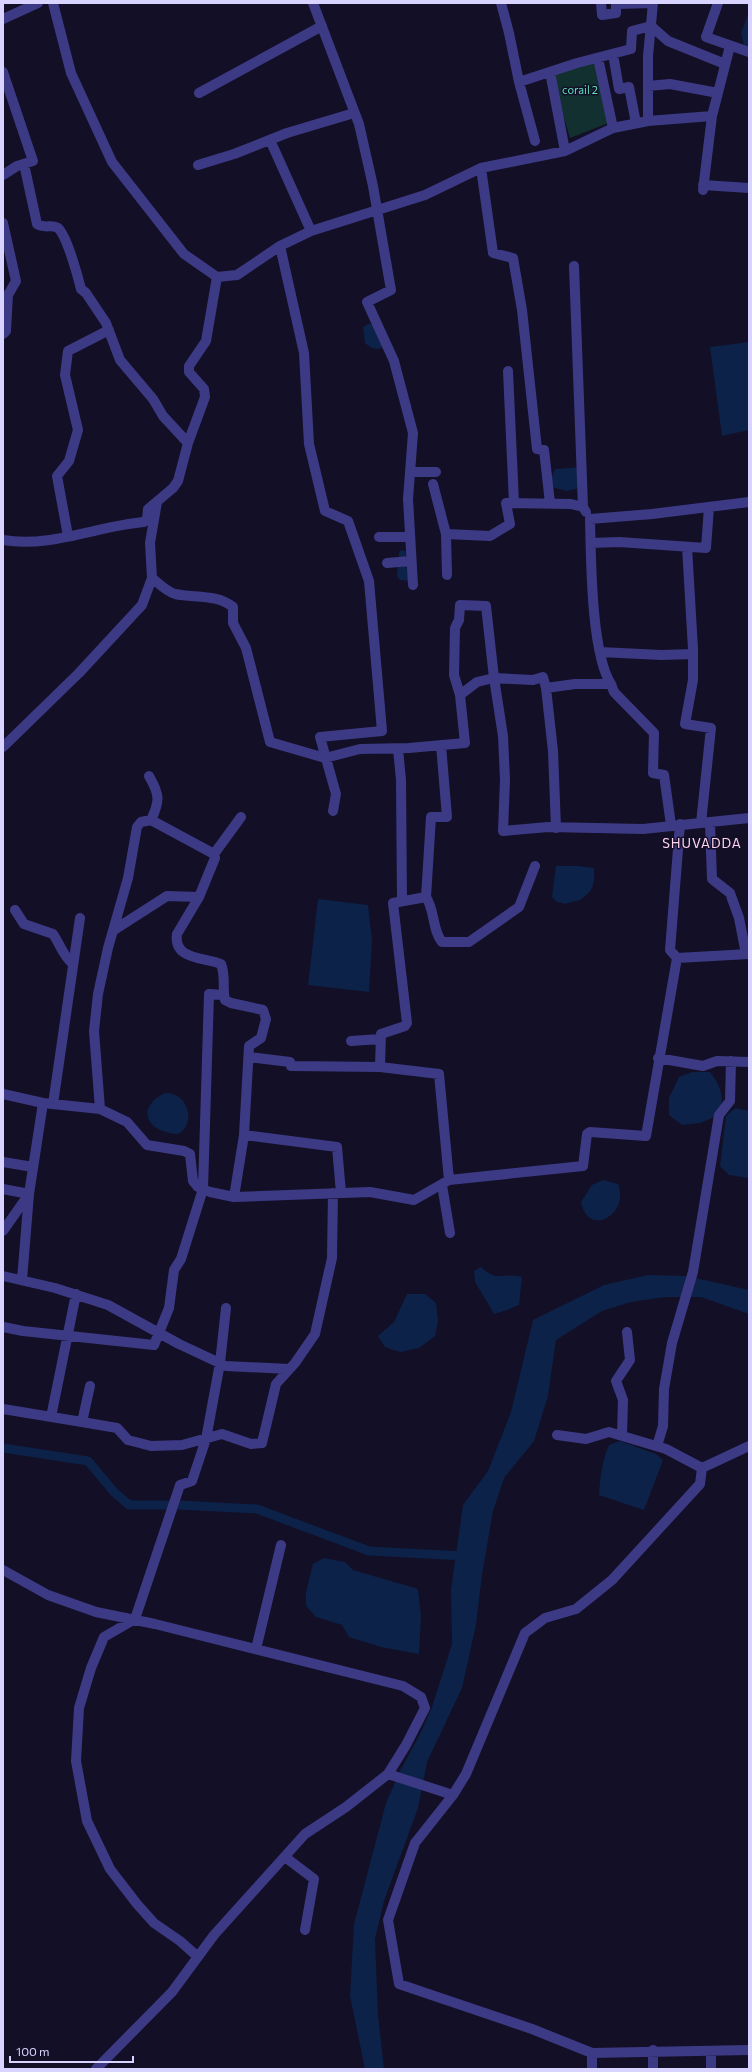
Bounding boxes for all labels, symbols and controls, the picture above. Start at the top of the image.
park label: corail 2 [562,83,598,96]
district label: SHUVADDA [662,835,742,851]
scale bar [10,2038,133,2064]
text: 100 m [16,2044,50,2058]

